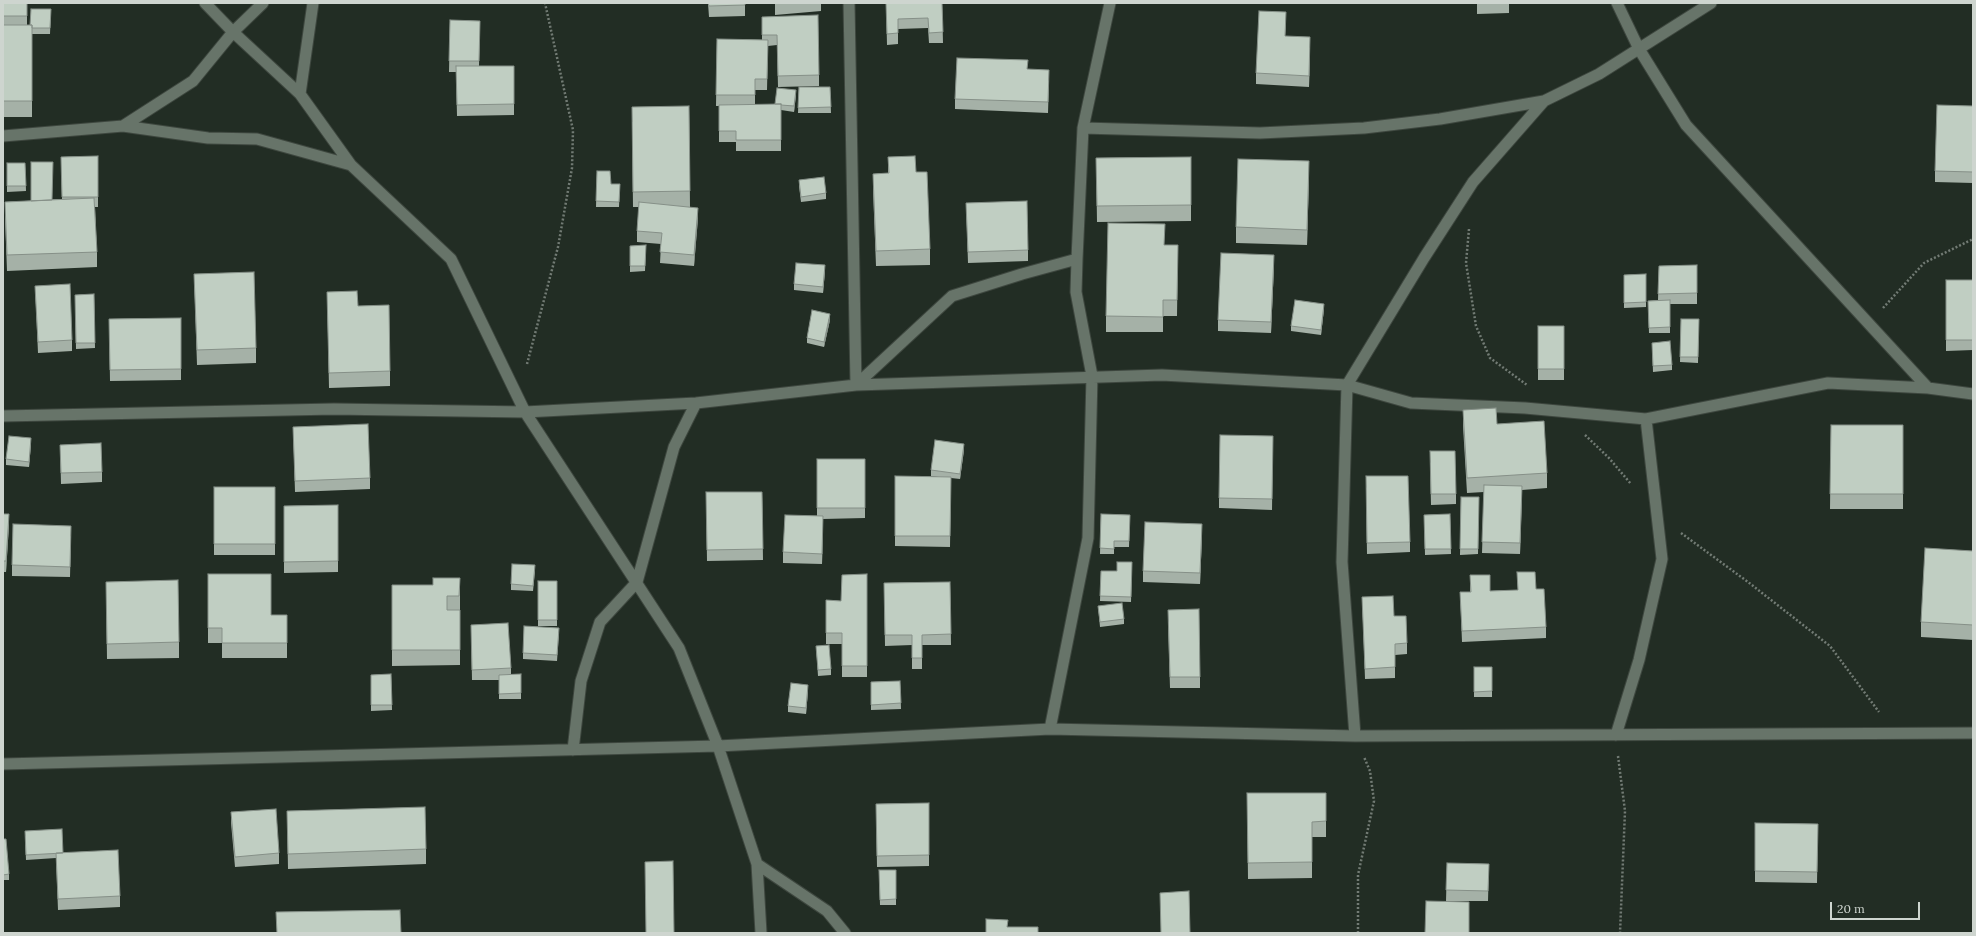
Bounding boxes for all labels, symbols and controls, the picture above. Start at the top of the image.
scale bar [1832,894,1922,920]
text: 20 m [1837,901,1865,916]

